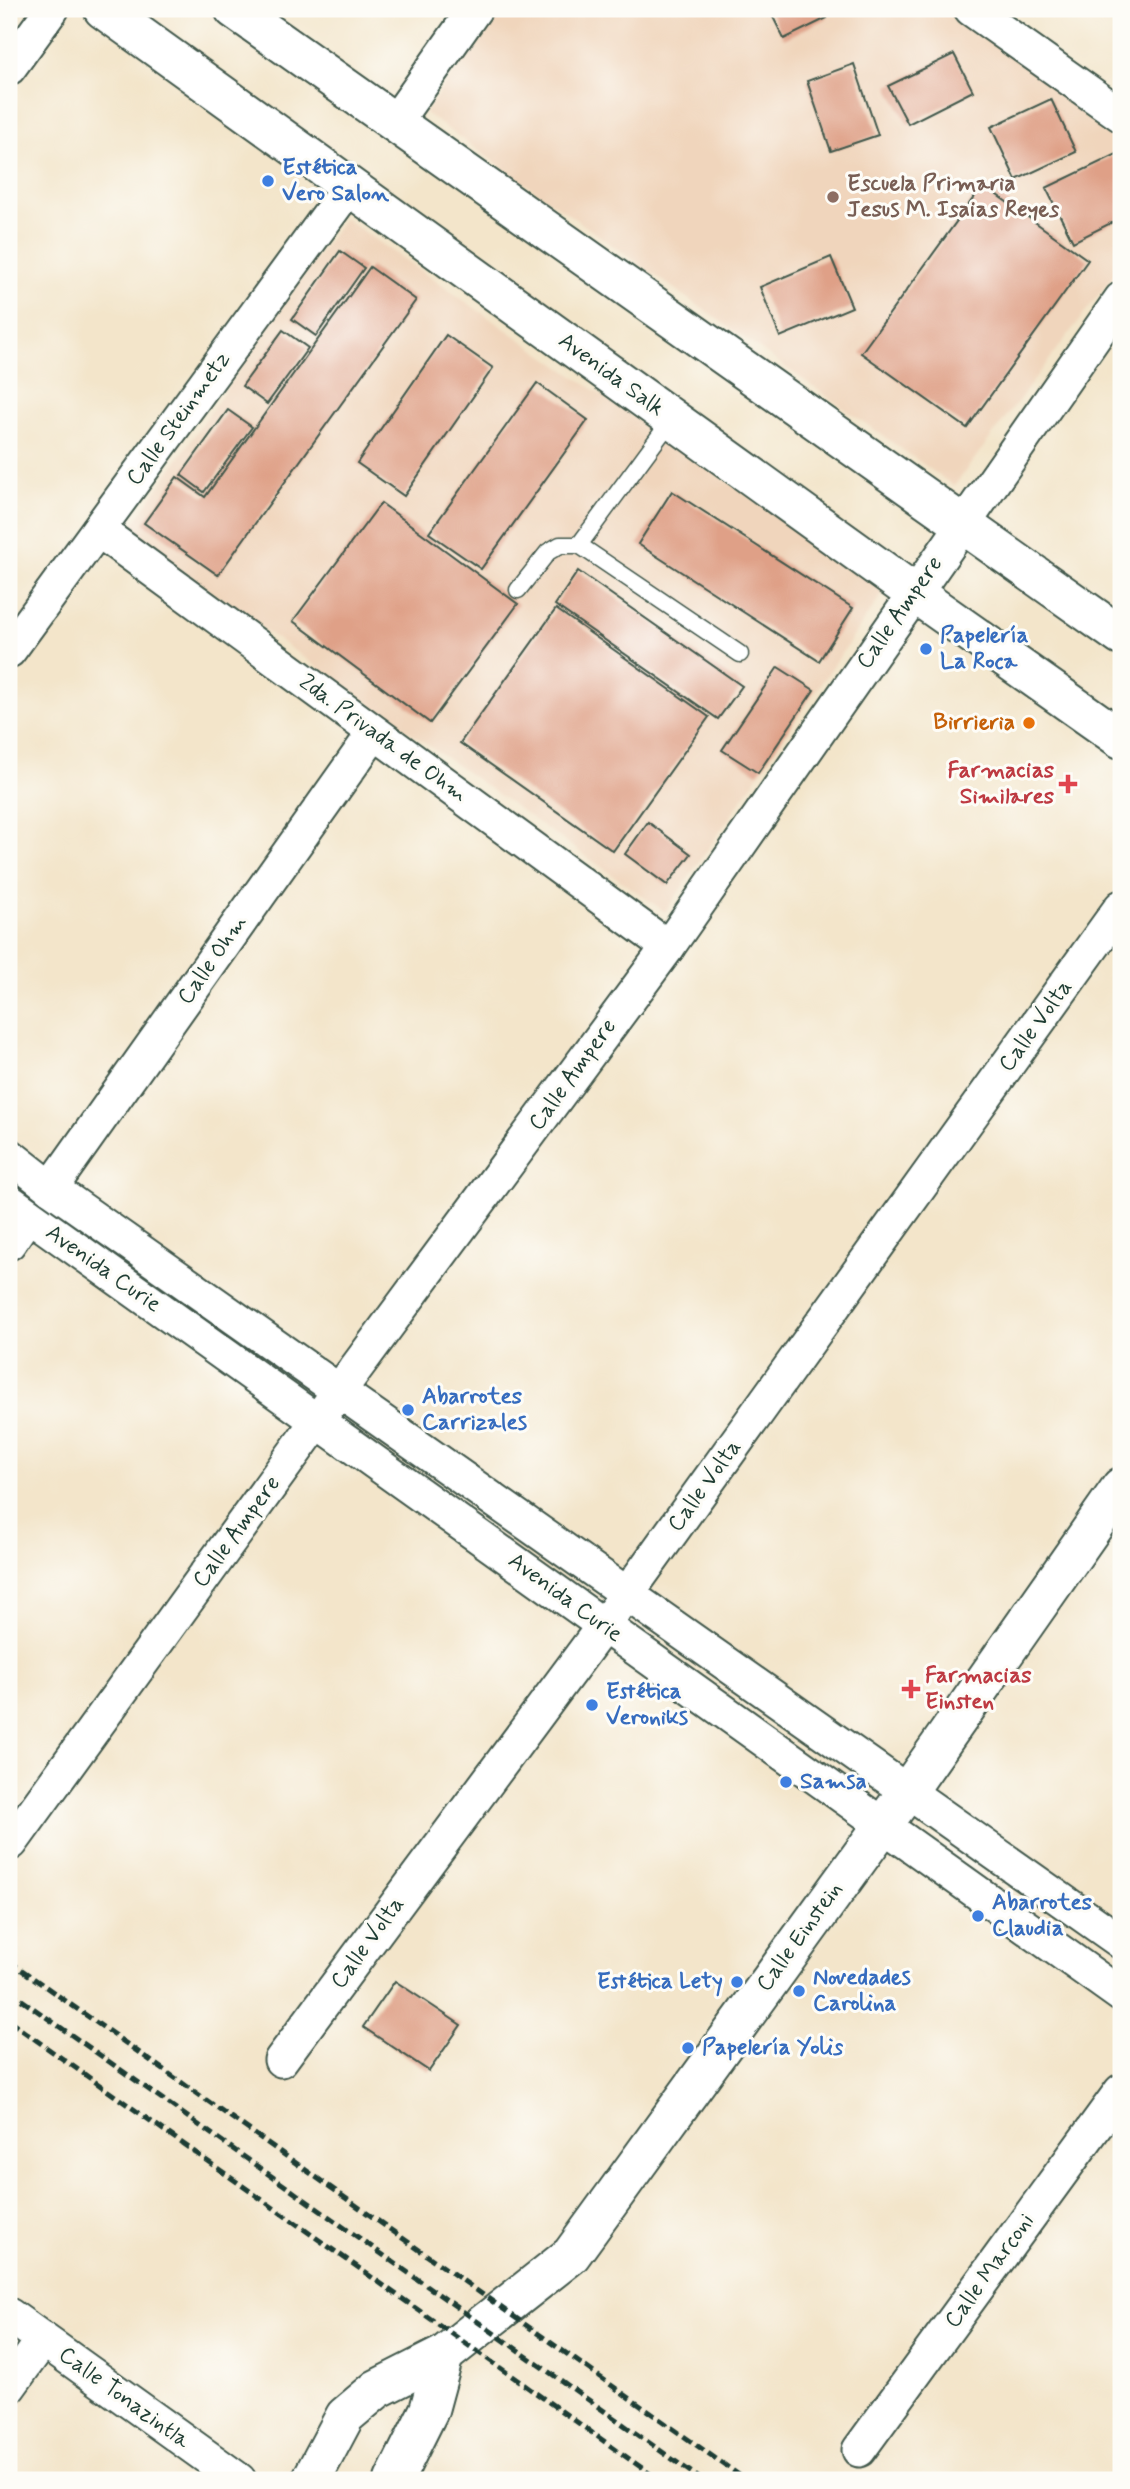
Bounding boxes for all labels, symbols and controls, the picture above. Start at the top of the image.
place label: Estética Vero Salon [282,153,390,209]
place label: Escuela Primaria Jesus M. Isaias Reyes [847,169,1060,225]
marker: Estética Vero Salon [260,173,276,189]
marker: Escuela Primaria Jesus M. Isaias Reyes [825,189,841,205]
street label: Avenida Salk [552,326,670,424]
street label: Calle Steinmetz [120,346,238,492]
street label: Calle Ampere [850,551,950,675]
place label: Papelería La Roca [940,621,1029,677]
marker: Papelería La Roca [918,641,934,657]
street label: 2da. Privada de Ohm [293,668,473,810]
place label: Birrieria [933,708,1015,738]
marker: Birrieria [1021,715,1037,731]
place label: Farmacias Similares [948,756,1055,812]
marker: Farmacias Similares [1060,776,1076,792]
street label: Calle Ohm [171,909,255,1011]
street label: Calle Volta [992,974,1080,1078]
street label: Calle Ampere [522,1013,624,1137]
street label: Avenida Curie [39,1218,167,1320]
place label: Abarrotes Carrizales [422,1382,527,1438]
marker: Abarrotes Carrizales [400,1402,416,1418]
street label: Calle Volta [661,1434,749,1538]
street label: Calle Ampere [186,1470,288,1594]
street label: Avenida Curie [502,1546,628,1650]
place label: Farmacias Einsten [925,1661,1032,1717]
place label: Estética Veroniks [606,1677,688,1733]
marker: Farmacias Einsten [903,1681,919,1697]
marker: Estética Veroniks [584,1697,600,1713]
place label: Samsa [800,1767,867,1797]
marker: Samsa [778,1774,794,1790]
street label: Calle Einstein [750,1876,850,1998]
place label: Abarrotes Claudia [992,1888,1093,1944]
street label: Calle Volta [324,1891,412,1995]
marker: Abarrotes Claudia [970,1908,986,1924]
place label: Novedades Carolina [813,1963,911,2019]
place label: Estética Lety [597,1967,723,1997]
marker: Estética Lety [729,1974,745,1990]
marker: Novedades Carolina [791,1983,807,1999]
place label: Papelería Yolis [702,2033,844,2063]
marker: Papelería Yolis [680,2040,696,2056]
street label: Calle Marconi [938,2208,1042,2334]
street label: Calle Tonazintla [52,2340,196,2456]

